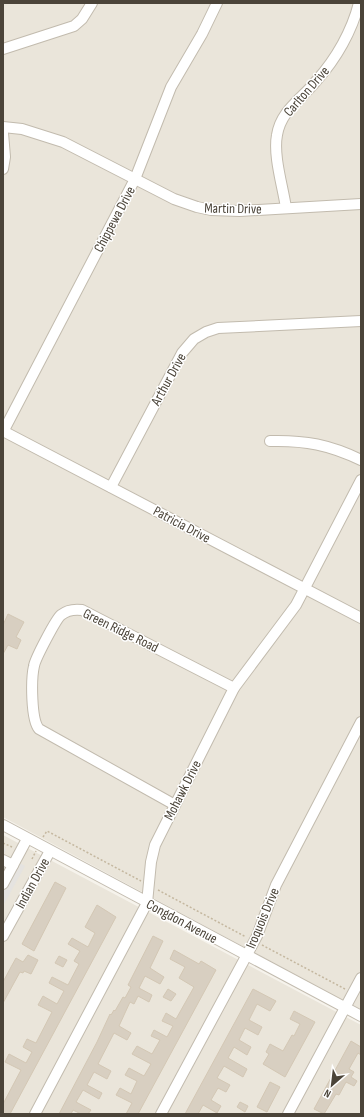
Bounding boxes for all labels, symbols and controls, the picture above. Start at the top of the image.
street label: Carlton Drive [280,63,333,120]
street label: Chippewa Drive [90,183,139,255]
street label: Martin Drive [204,200,262,217]
street label: Arthur Drive [147,350,190,409]
street label: Patricia Drive [150,502,213,547]
street label: Green Ridge Road [80,605,161,656]
street label: Mohawk Drive [160,757,205,823]
street label: Indian Drive [12,855,53,912]
street label: Iroquois Drive [242,885,283,951]
street label: Congdon Avenue [143,896,220,947]
north arrow [312,1065,352,1105]
text: N [322,1086,333,1101]

